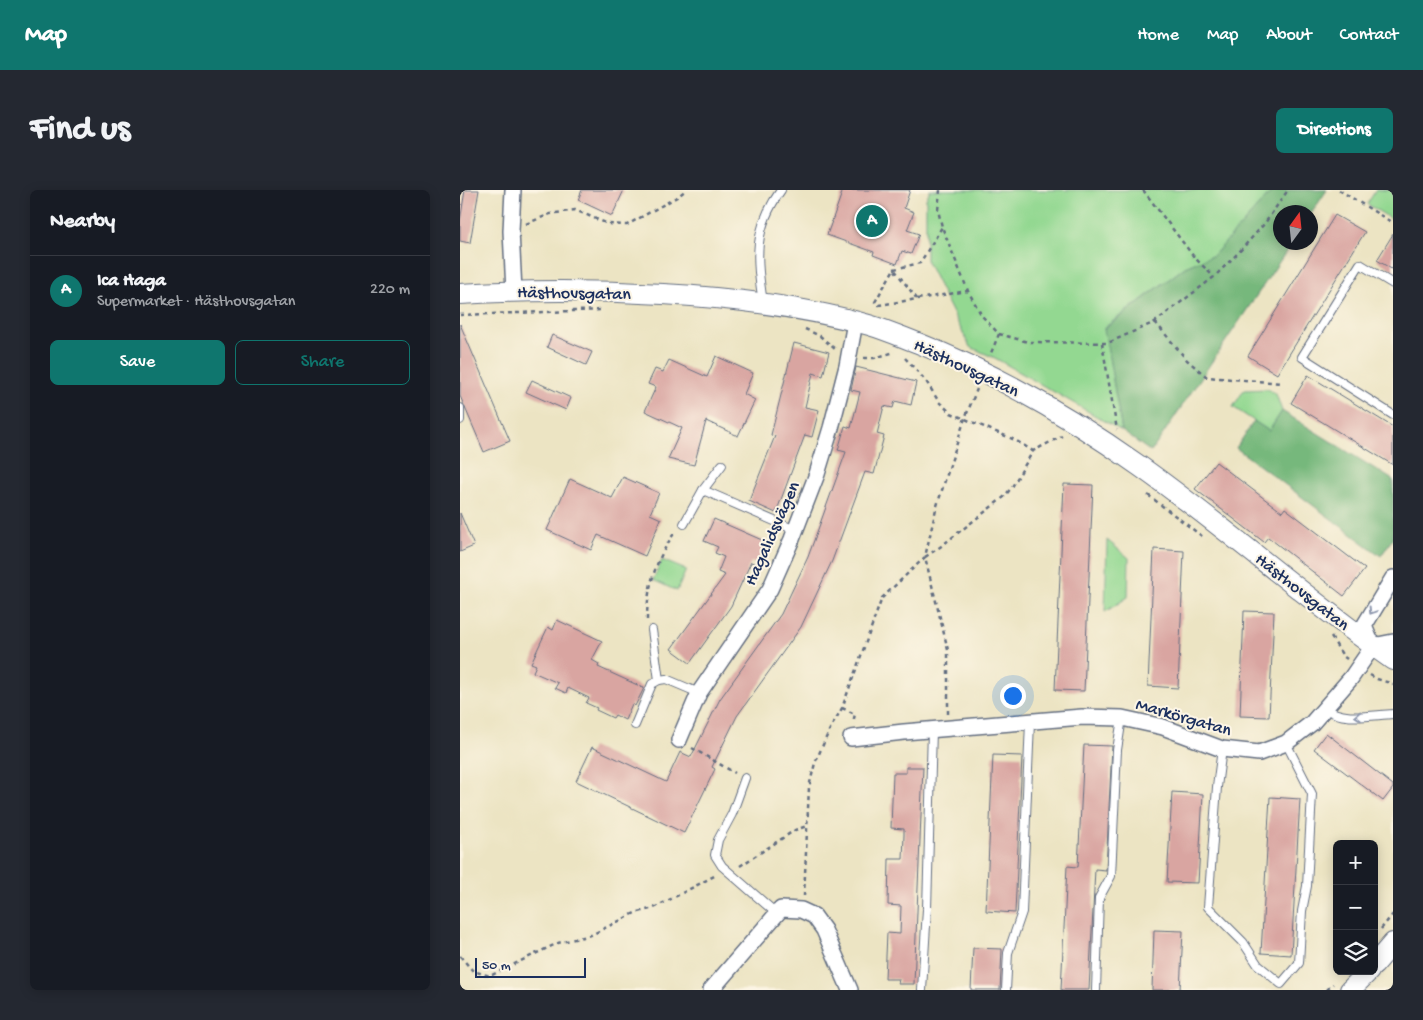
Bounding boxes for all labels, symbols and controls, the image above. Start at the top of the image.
text: Map [25,21,67,50]
text: Home [1137,25,1179,46]
text: Map [1207,25,1238,46]
text: About [1266,25,1312,46]
text: Contact [1340,25,1398,46]
button: Directions [1276,108,1393,153]
text: Find us [30,110,130,151]
pin: A [856,202,888,240]
north arrow [1273,205,1318,250]
text: Nearby [50,210,115,235]
text: Ica Haga [97,270,166,293]
text: A [61,281,71,300]
text: 220 m [370,281,410,300]
street label: Hästhovsgatan [517,283,632,306]
text: Supermarket · Hästhovsgatan [97,293,295,312]
street label: Hästhovsgatan [910,336,1022,403]
button: Save [50,340,225,385]
button: Share [235,340,410,385]
street label: Hagalidsvägen [741,478,806,589]
street label: Hästhovsgatan [1250,550,1353,637]
one-way arrow [1369,606,1379,615]
your location [1000,683,1026,709]
street label: Markörgatan [1133,695,1234,742]
one-way arrow [1354,710,1362,721]
map controls [1333,840,1378,975]
button: + [1333,840,1378,885]
button: − [1333,885,1378,930]
button: layers [1333,930,1378,975]
scale bar [475,955,586,978]
text: 50 m [482,958,511,975]

